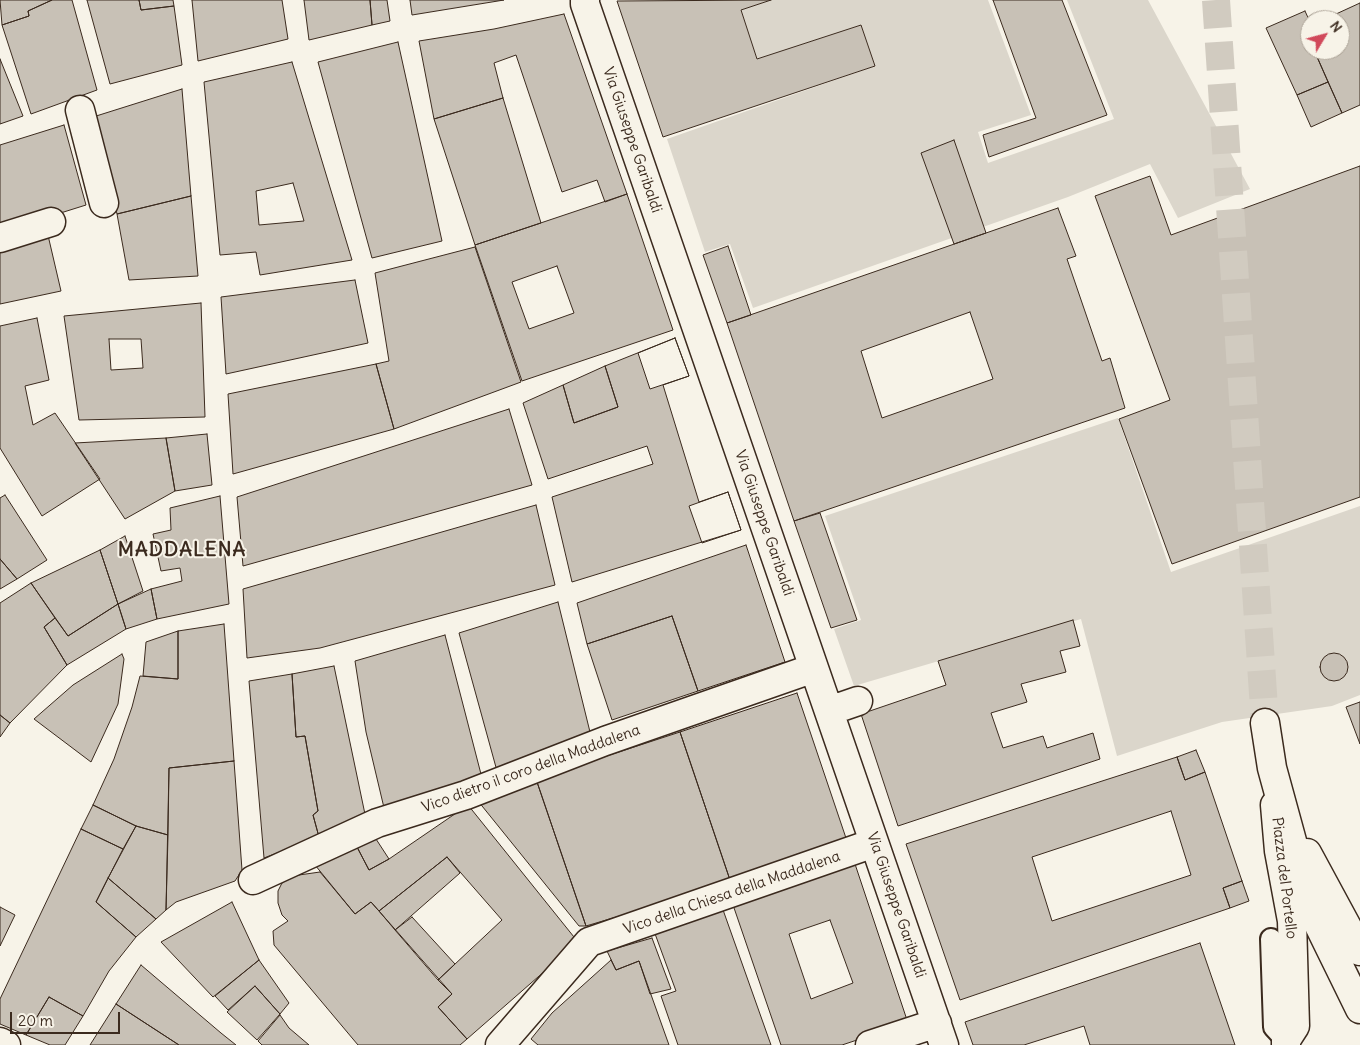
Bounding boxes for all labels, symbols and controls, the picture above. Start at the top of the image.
north arrow [1300,10,1350,60]
text: N [1326,17,1346,36]
street label: Via Giuseppe Garibaldi [599,65,665,215]
street label: Via Giuseppe Garibaldi [731,448,797,598]
district label: MADDALENA [117,538,247,562]
street label: Vico dietro il coro della Maddalena [419,721,643,817]
street label: Piazza del Portello [1268,816,1300,940]
street label: Via Giuseppe Garibaldi [863,830,929,980]
street label: Vico della Chiesa della Maddalena [621,847,843,939]
scale bar [12,1002,122,1034]
text: 20 m [18,1011,53,1030]

